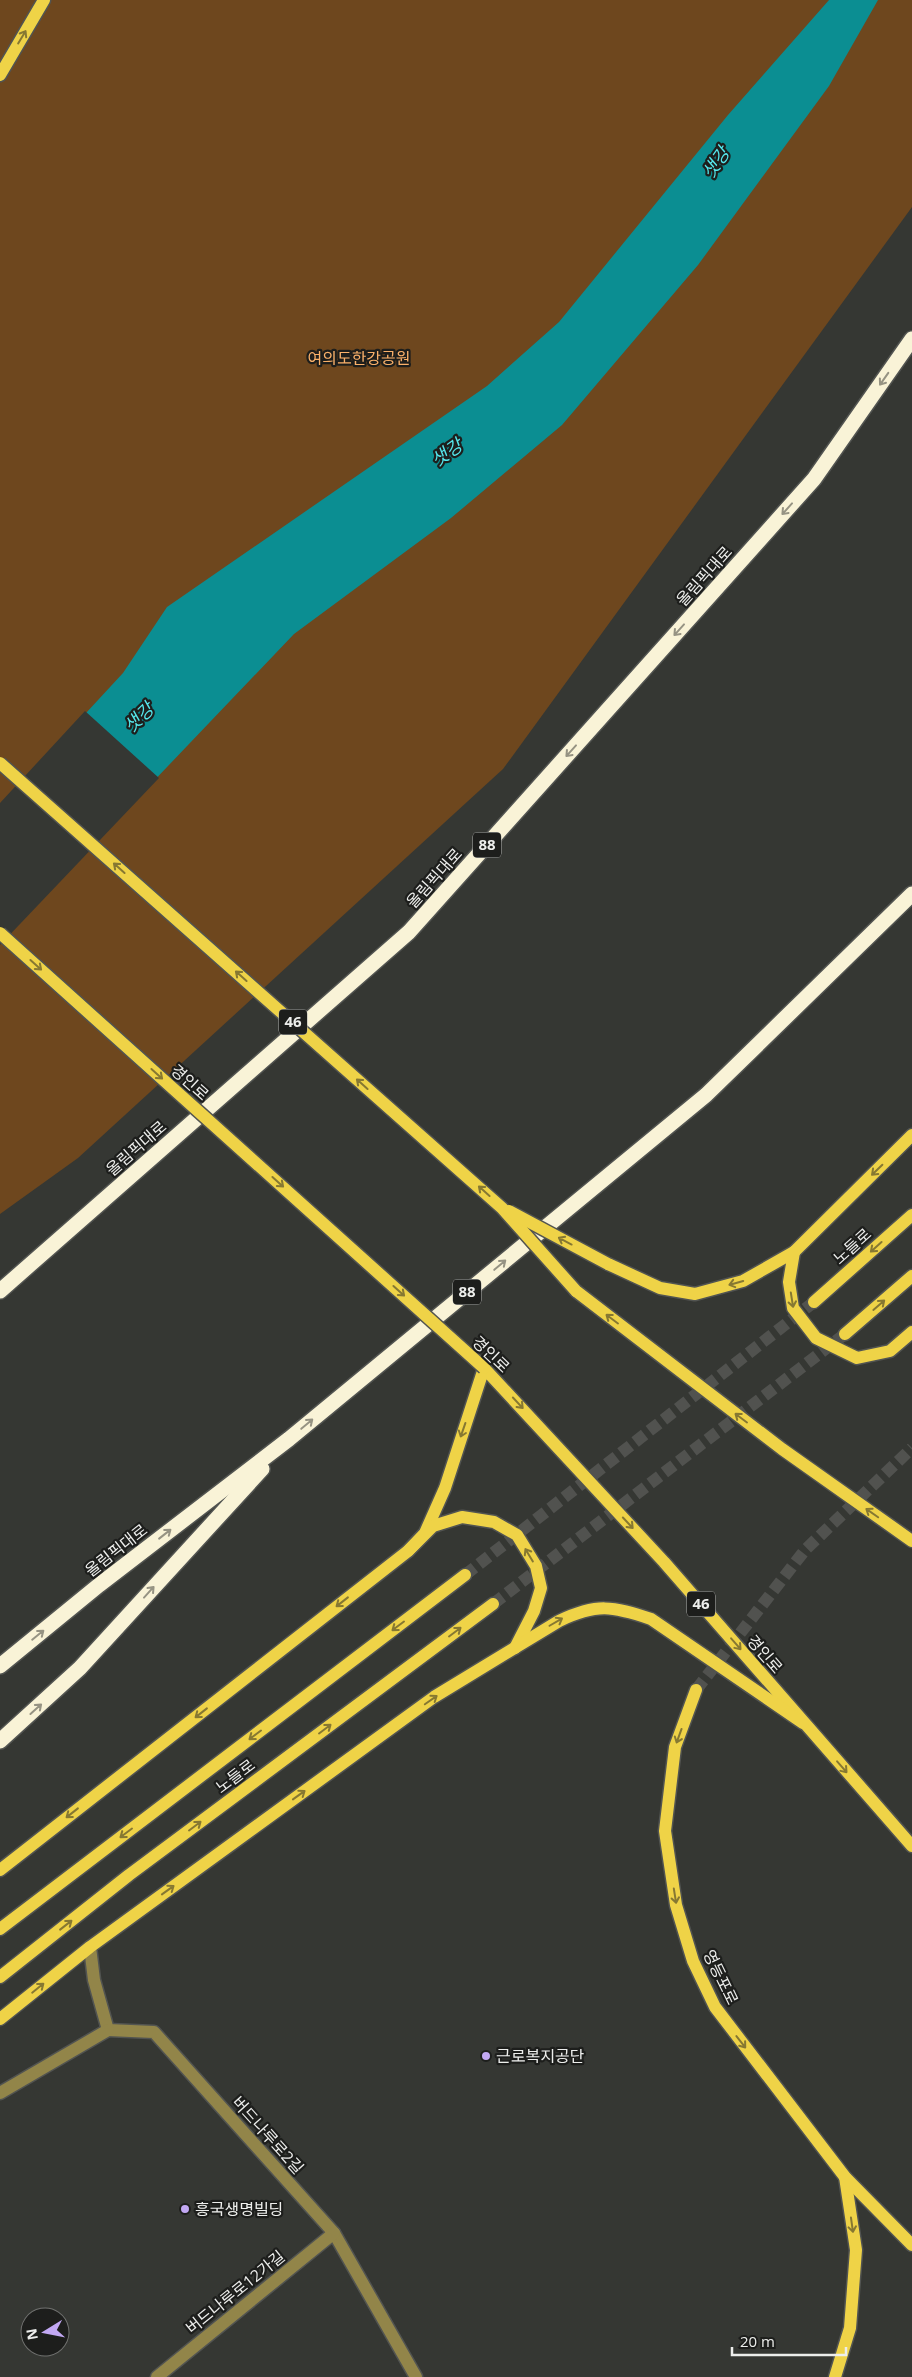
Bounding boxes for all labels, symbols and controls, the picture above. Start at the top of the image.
one-way arrow [18,31,28,45]
water label: 샛강 [696,140,736,183]
park label: 여의도한강공원 [307,347,411,369]
one-way arrow [879,372,889,386]
water label: 샛강 [426,431,469,472]
one-way arrow [782,503,793,516]
street label: 올림픽대로 [671,541,737,611]
one-way arrow [673,624,685,637]
water label: 샛강 [118,695,160,737]
one-way arrow [565,745,576,758]
road number: 88 [473,832,501,858]
street label: 올림픽대로 [401,843,467,913]
one-way arrow [112,863,125,874]
one-way arrow [30,959,43,971]
one-way arrow [234,970,247,982]
road number: 46 [279,1010,307,1034]
street label: 경인로 [166,1059,214,1105]
one-way arrow [151,1068,164,1080]
one-way arrow [356,1078,369,1090]
street label: 올림픽대로 [101,1115,171,1180]
one-way arrow [871,1163,883,1176]
one-way arrow [272,1176,285,1188]
one-way arrow [478,1186,491,1197]
street label: 노들로 [828,1223,876,1269]
one-way arrow [559,1236,573,1246]
one-way arrow [869,1241,882,1253]
one-way arrow [493,1259,506,1270]
one-way arrow [728,1279,744,1289]
road number: 88 [453,1280,481,1304]
one-way arrow [393,1285,406,1297]
one-way arrow [787,1291,797,1307]
one-way arrow [872,1299,885,1311]
one-way arrow [606,1313,619,1324]
street label: 경인로 [467,1331,515,1377]
one-way arrow [512,1397,524,1410]
one-way arrow [735,1412,748,1423]
one-way arrow [301,1418,314,1429]
one-way arrow [458,1422,467,1437]
one-way arrow [865,1508,879,1518]
one-way arrow [622,1516,634,1529]
street label: 올림픽대로 [80,1519,152,1581]
one-way arrow [158,1529,171,1540]
one-way arrow [524,1548,534,1562]
one-way arrow [144,1586,155,1599]
road number: 46 [687,1592,715,1616]
one-way arrow [336,1597,349,1608]
one-way arrow [549,1617,563,1627]
one-way arrow [391,1621,405,1631]
one-way arrow [448,1627,462,1637]
one-way arrow [31,1630,44,1641]
street label: 경인로 [742,1630,788,1678]
one-way arrow [730,1638,741,1651]
one-way arrow [424,1694,438,1705]
one-way arrow [30,1703,43,1714]
one-way arrow [194,1707,207,1718]
one-way arrow [318,1724,332,1734]
one-way arrow [674,1728,683,1743]
one-way arrow [248,1730,262,1740]
street label: 노들로 [211,1754,259,1798]
one-way arrow [837,1760,848,1773]
one-way arrow [292,1790,306,1800]
one-way arrow [66,1807,79,1818]
one-way arrow [188,1821,202,1831]
one-way arrow [120,1828,133,1839]
one-way arrow [161,1885,174,1896]
one-way arrow [670,1888,680,1904]
one-way arrow [59,1920,73,1930]
street label: 영등포로 [698,1946,744,2009]
one-way arrow [31,1983,44,1994]
one-way arrow [736,2035,747,2048]
place label: 근로복지공단 [496,2045,585,2067]
marker: 근로복지공단 [480,2050,492,2062]
street label: 버드나루로2길 [227,2091,309,2179]
place label: 흥국생명빌딩 [195,2198,283,2220]
marker: 흥국생명빌딩 [179,2203,191,2215]
one-way arrow [847,2217,857,2233]
street label: 버드나루로12가길 [181,2245,289,2339]
north arrow [20,2307,70,2357]
scale bar [732,2324,846,2356]
text: N [21,2327,42,2342]
text: 20 m [740,2331,775,2351]

